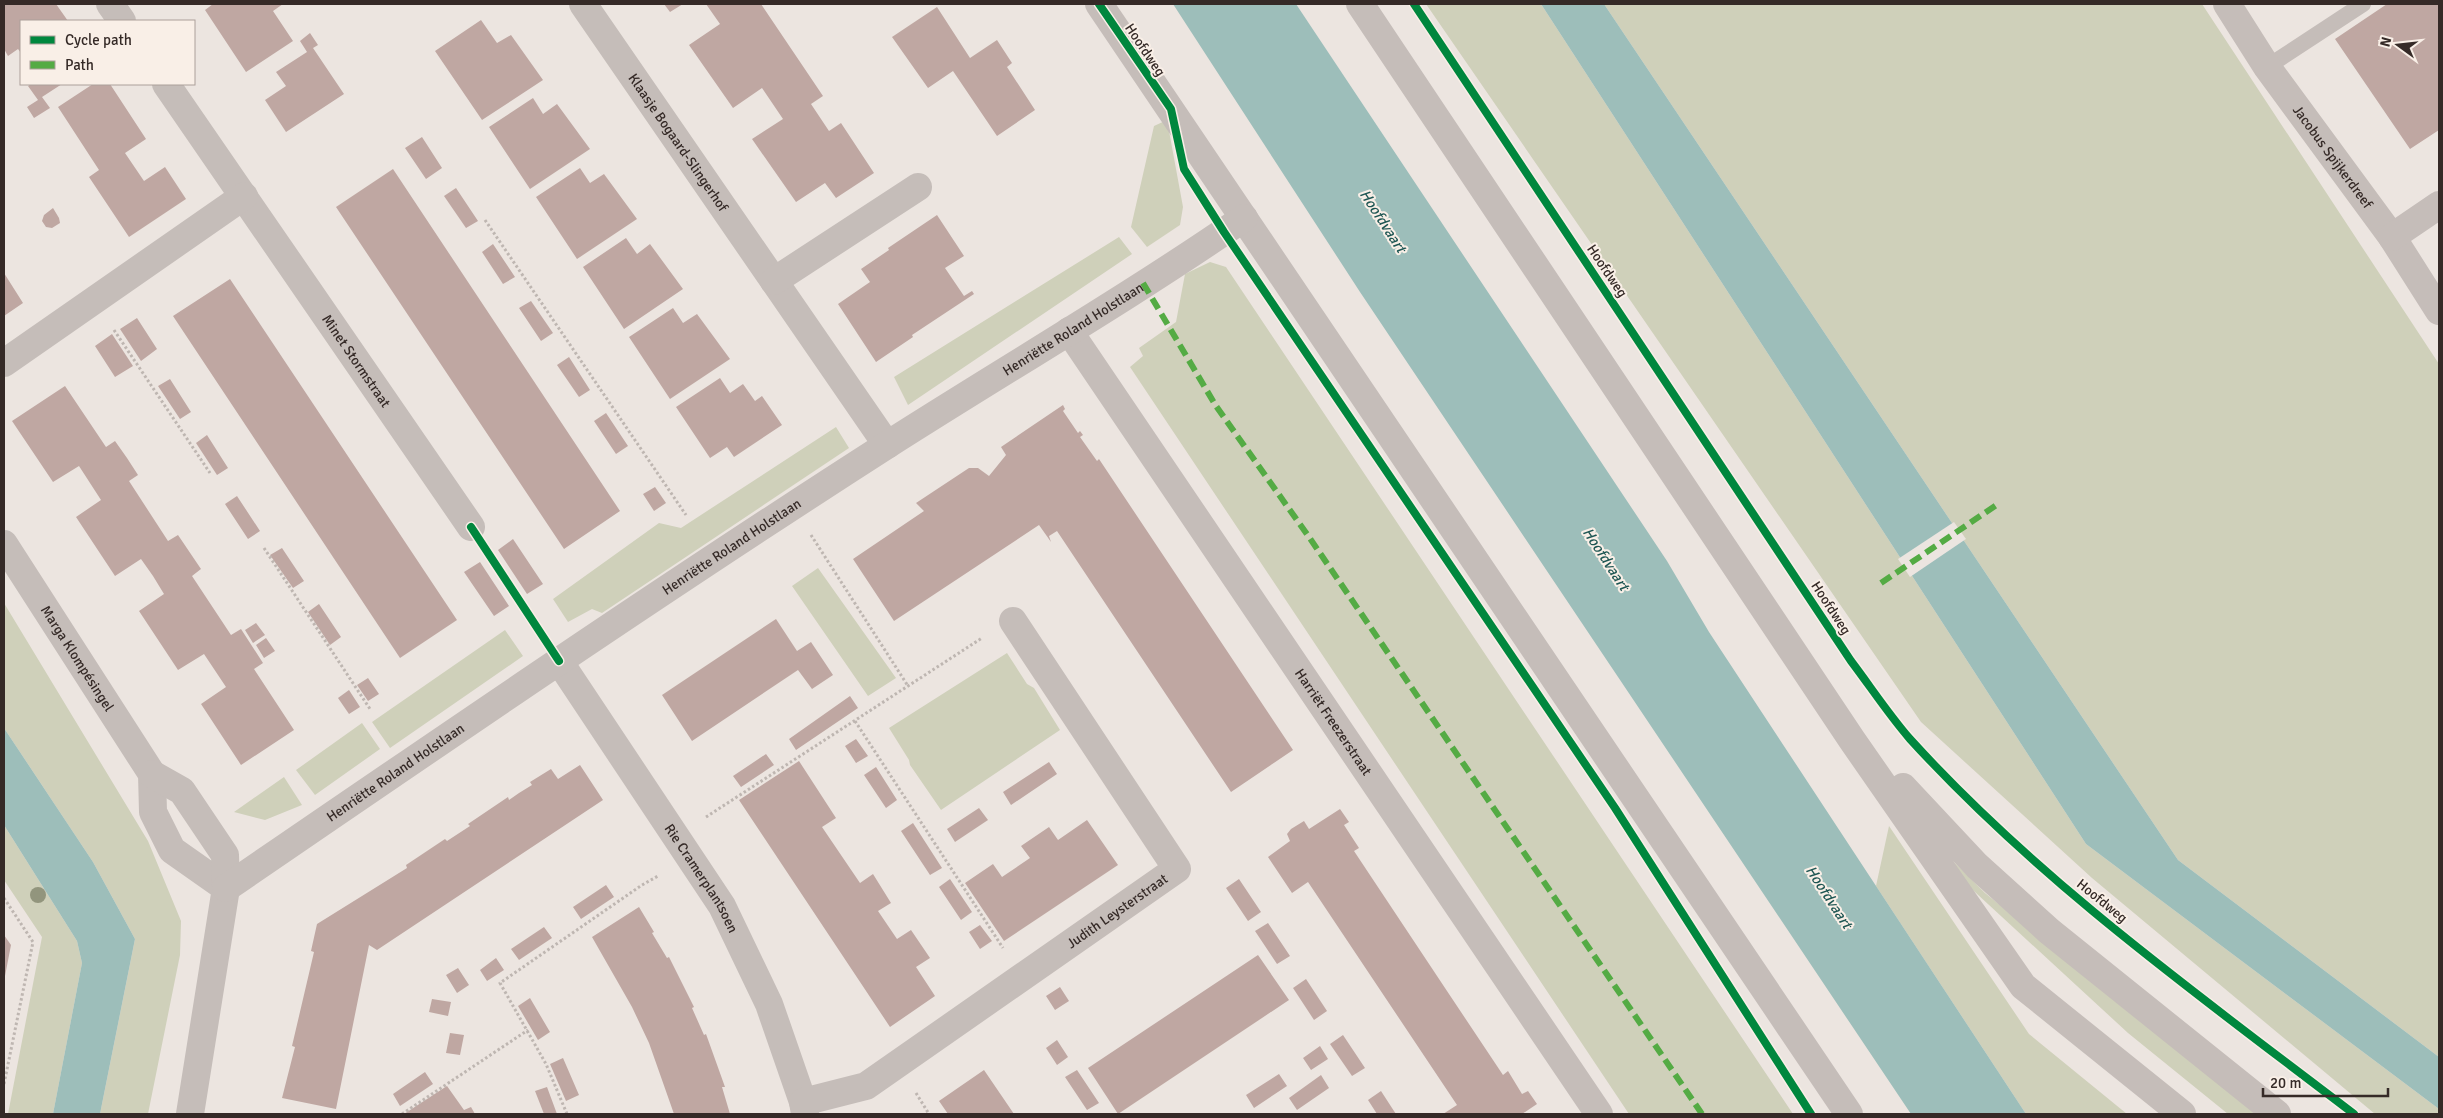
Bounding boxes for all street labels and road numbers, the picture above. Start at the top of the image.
street label: Hoofdweg [1121,20,1169,80]
street label: Klaasje Bogaard-Slingerhof [625,70,733,216]
street label: Jacobus Spijkerdreef [2289,102,2377,213]
street label: Hoofdweg [1583,241,1631,301]
street label: Henriëtte Roland Holstlaan [999,278,1147,379]
street label: Minet Stormstraat [319,311,394,411]
street label: Henriëtte Roland Holstlaan [659,494,804,598]
street label: Hoofdweg [1807,578,1855,638]
street label: Marga Klompésingel [37,602,118,714]
street label: Harriët Freezerstraat [1291,665,1376,779]
street label: Henriëtte Roland Holstlaan [323,719,467,825]
street label: Rie Cramerplantsoen [661,820,742,935]
street label: Judith Leysterstraat [1063,870,1171,952]
street label: Hoofdweg [2073,875,2131,927]

